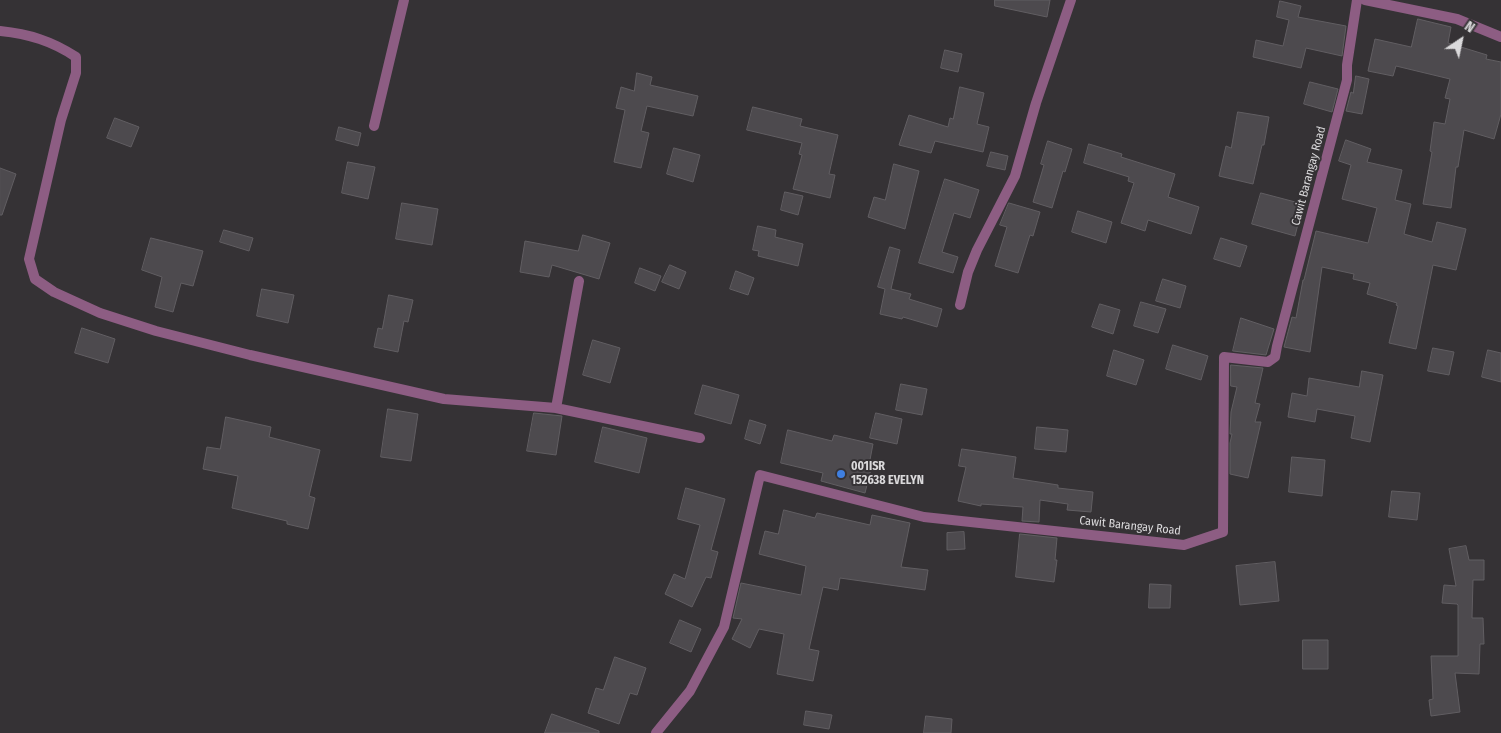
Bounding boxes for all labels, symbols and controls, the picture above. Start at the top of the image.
north arrow [1436,15,1486,65]
text: N [1461,18,1478,37]
street label: Cawit Barangay Road [1289,125,1329,227]
place label: 001ISR 152638 EVELYN [851,460,924,488]
marker: 001ISR 152638 EVELYN [835,468,847,480]
street label: Cawit Barangay Road [1079,514,1181,538]

